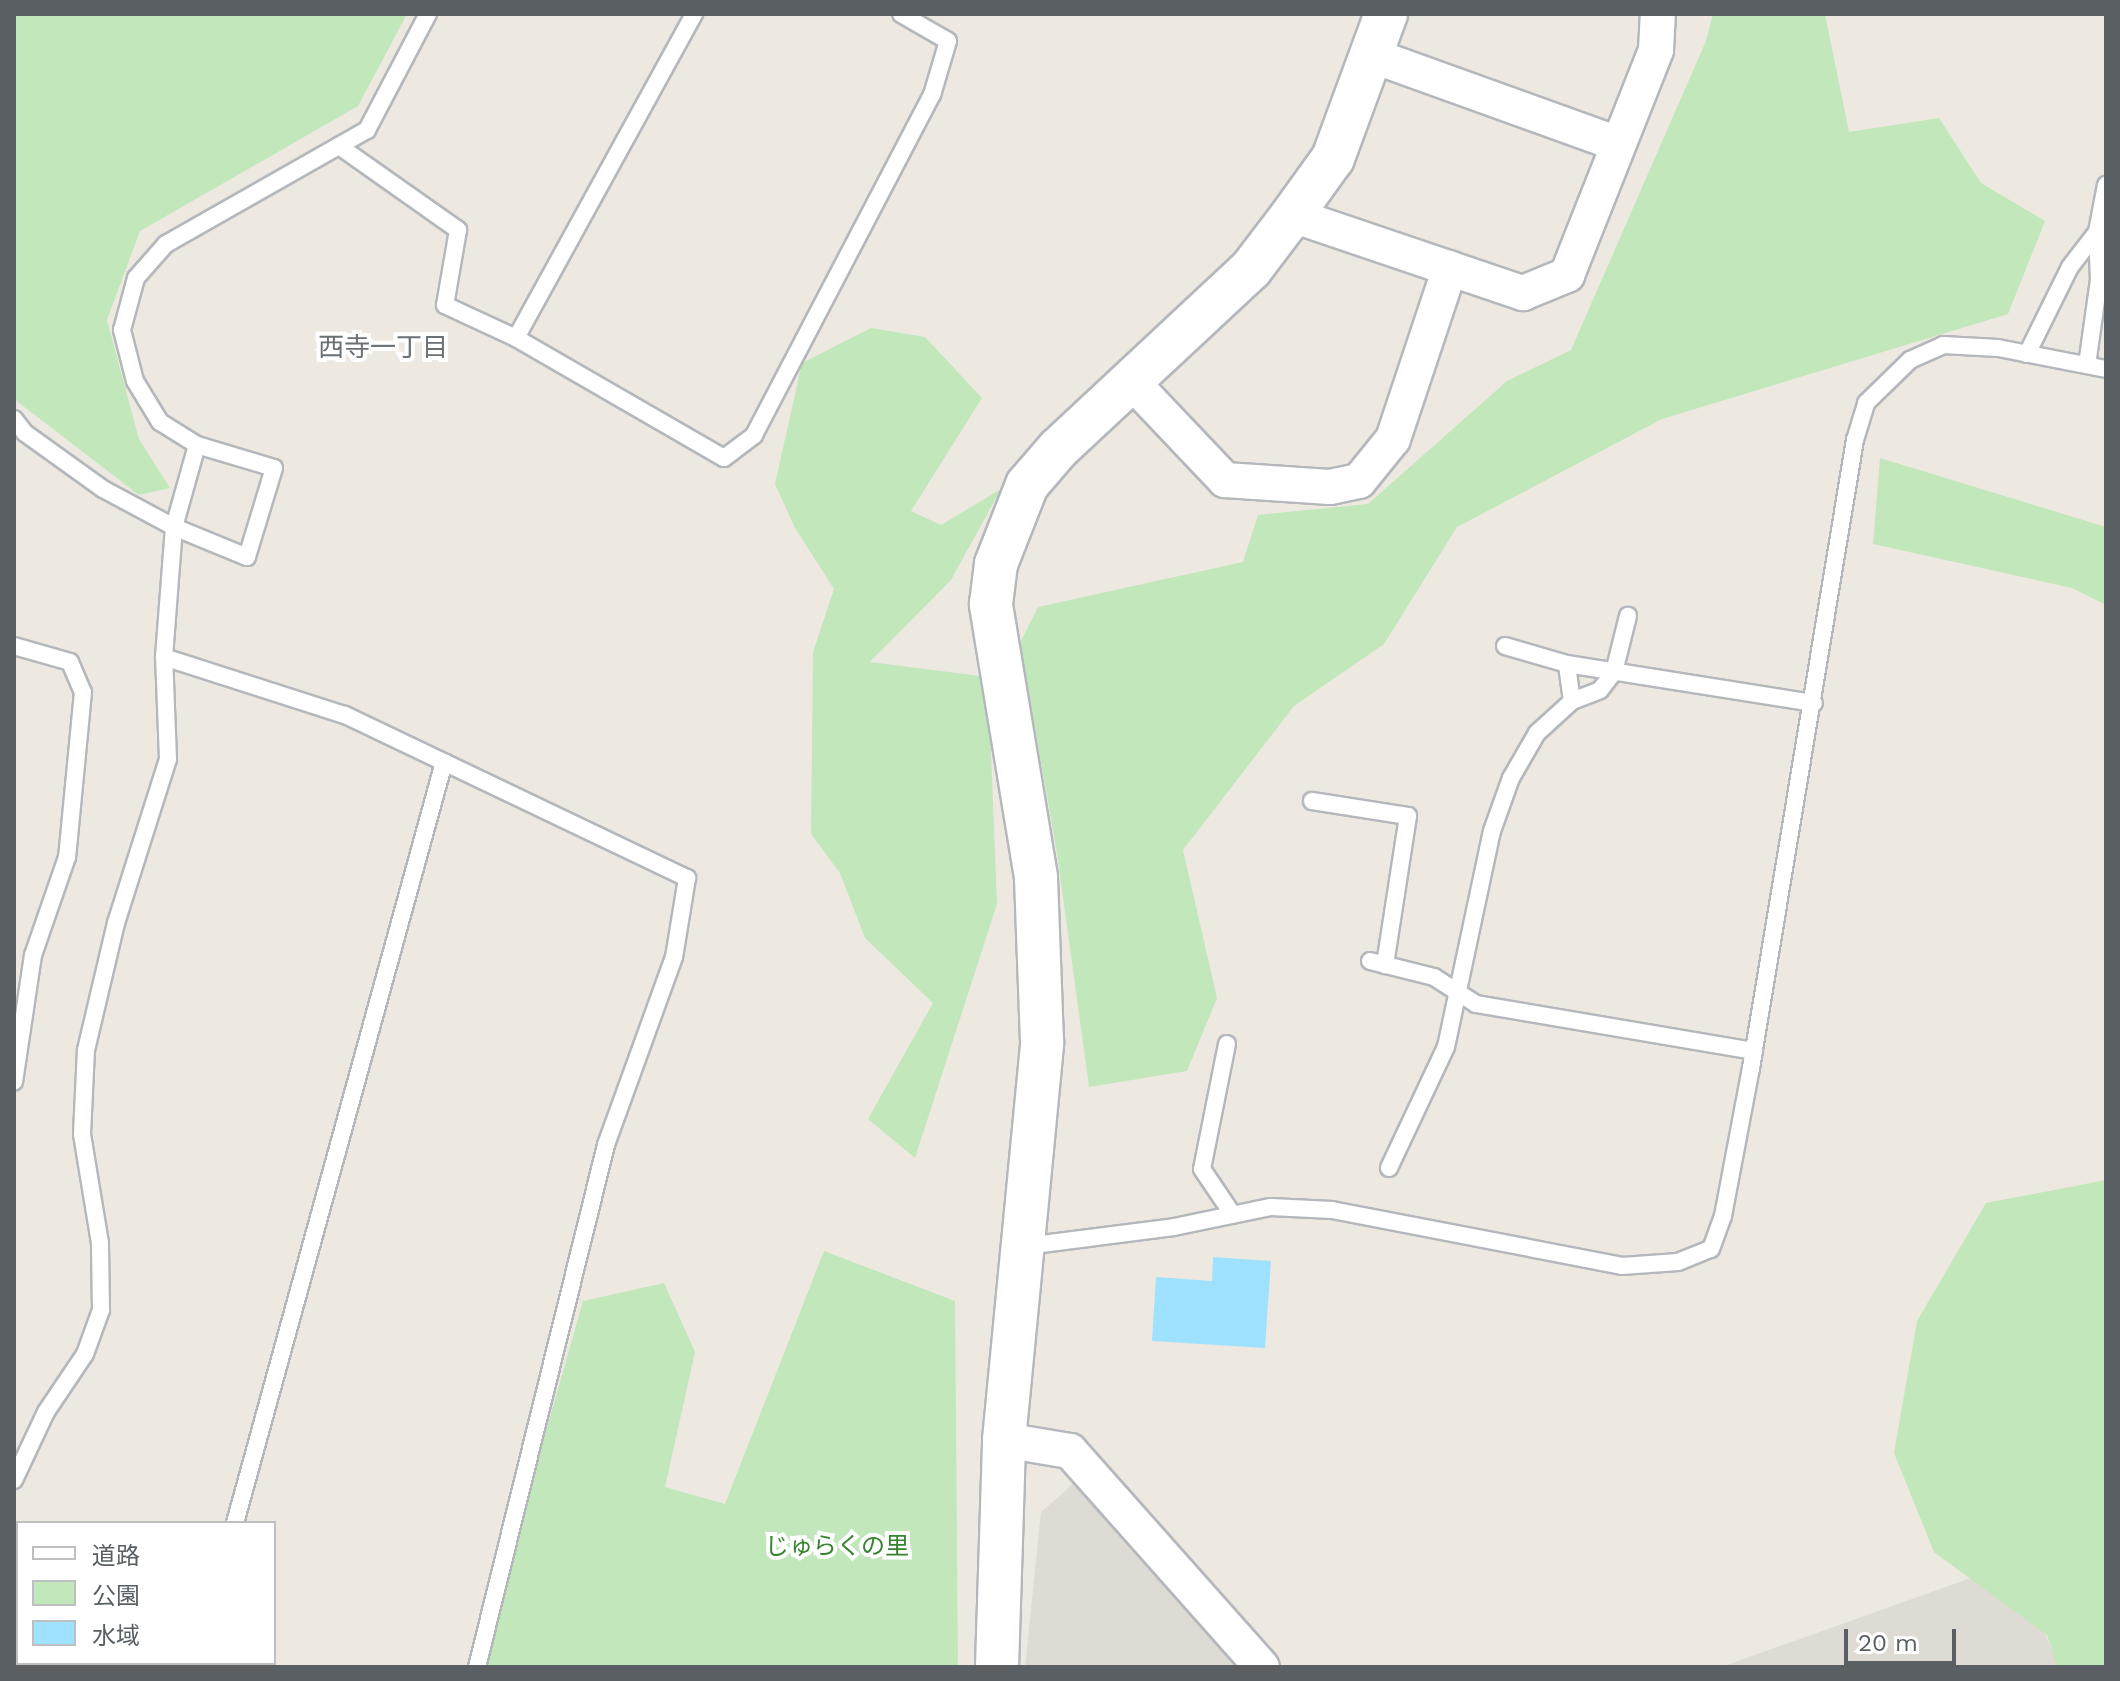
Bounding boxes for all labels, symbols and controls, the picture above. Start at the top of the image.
district label: 西寺一丁目 [318,332,448,364]
legend [16,1521,276,1665]
park label: じゅらくの里 [765,1533,909,1561]
text: 道路 [92,1542,140,1570]
text: 公園 [92,1582,140,1610]
scale bar [1848,1613,1960,1663]
text: 水域 [92,1622,140,1650]
text: 20 m [1858,1629,1918,1657]

